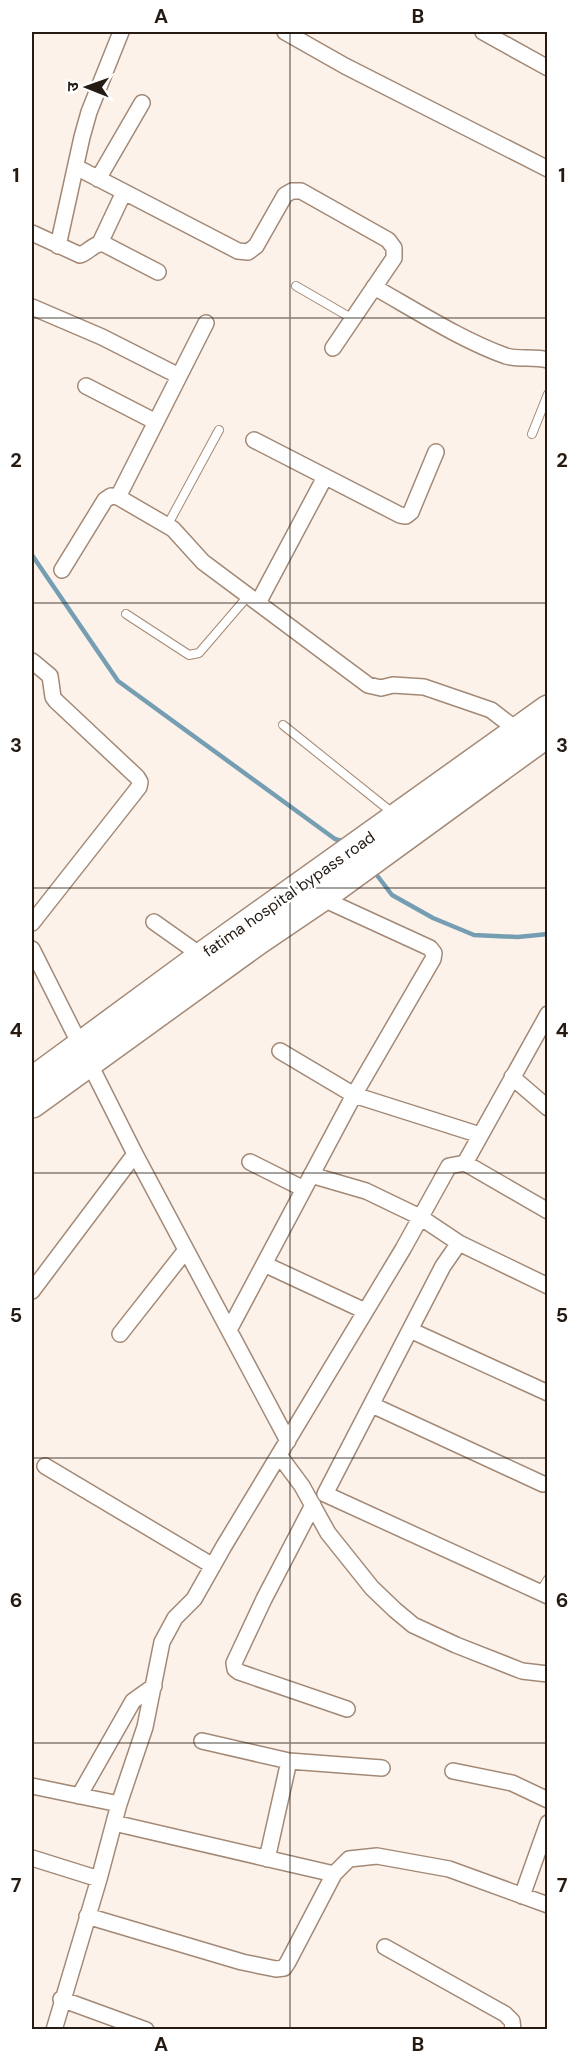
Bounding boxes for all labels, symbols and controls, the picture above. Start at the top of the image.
text: A [154,3,168,29]
text: B [412,3,424,29]
north arrow [57,57,117,117]
text: उ [62,81,83,92]
text: 1 [12,162,20,188]
text: 1 [558,162,566,188]
text: 2 [10,447,22,473]
text: 2 [556,447,568,473]
text: 3 [10,732,22,758]
text: 3 [556,732,568,758]
street label: fatima hospital bypass road [199,826,379,962]
text: 4 [10,1017,23,1043]
text: 4 [556,1017,569,1043]
text: 5 [10,1302,22,1328]
text: 5 [556,1302,568,1328]
text: 6 [10,1587,22,1613]
text: 6 [556,1587,568,1613]
text: 7 [11,1872,22,1898]
text: 7 [557,1872,568,1898]
text: A [154,2031,168,2057]
text: B [412,2031,424,2057]

